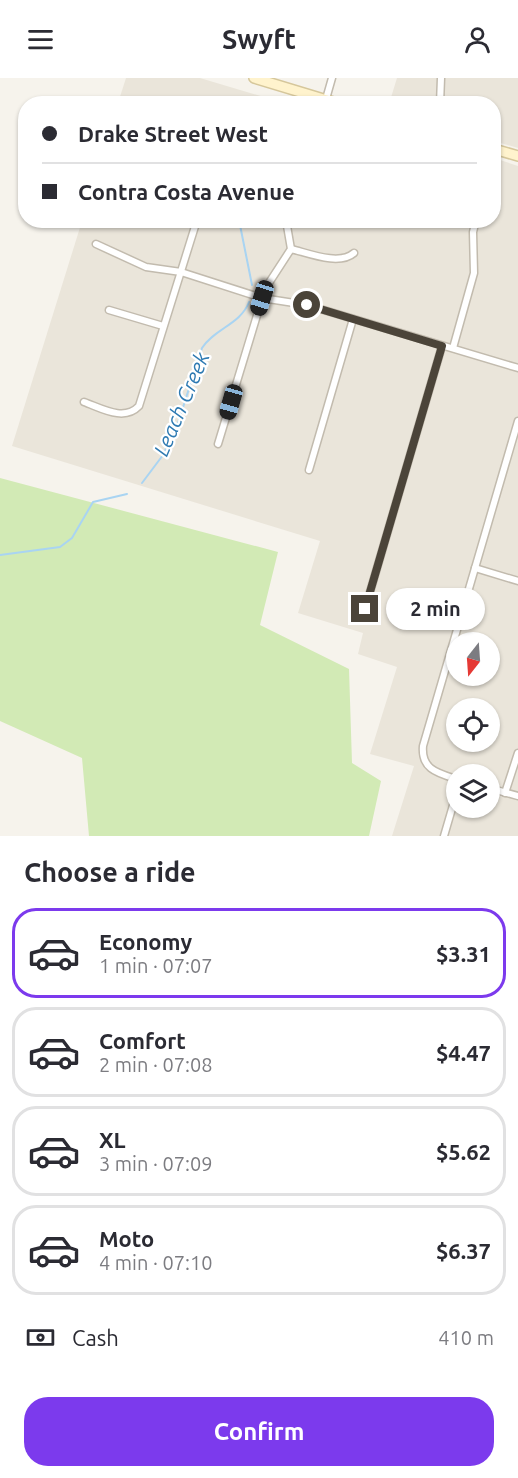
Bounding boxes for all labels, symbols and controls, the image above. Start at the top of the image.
icon: menu [24,23,57,56]
icon: person [461,23,494,56]
text: Swyft [222,24,296,54]
text: Drake Street West [78,121,268,146]
text: Contra Costa Avenue [78,179,295,204]
car [248,278,276,318]
route start [293,291,320,318]
water label: Leach Creek [148,348,214,459]
car [217,382,245,422]
callout: 2 min [386,588,485,630]
route end [351,595,378,622]
text: 2 min [410,597,461,620]
north arrow [446,632,500,686]
map controls [446,632,500,818]
button: locate [446,698,500,752]
button: layers [446,764,500,818]
text: Choose a ride [24,857,196,887]
icon: car [27,926,81,980]
text: Economy [99,929,192,954]
text: $3.31 [436,941,491,966]
text: 1 min · 07:07 [99,954,213,977]
icon: car [27,1025,81,1079]
text: Comfort [99,1028,186,1053]
text: $4.47 [436,1040,491,1065]
text: 2 min · 07:08 [99,1053,213,1076]
icon: car [27,1124,81,1178]
text: XL [99,1127,126,1152]
text: $5.62 [436,1139,491,1164]
text: 3 min · 07:09 [99,1152,213,1175]
icon: car [27,1223,81,1277]
text: Moto [99,1226,154,1251]
text: $6.37 [436,1238,491,1263]
text: 4 min · 07:10 [99,1251,213,1274]
icon: cash [24,1321,57,1354]
text: Cash [72,1325,119,1350]
text: 410 m [438,1326,494,1349]
button: Confirm [24,1397,494,1466]

